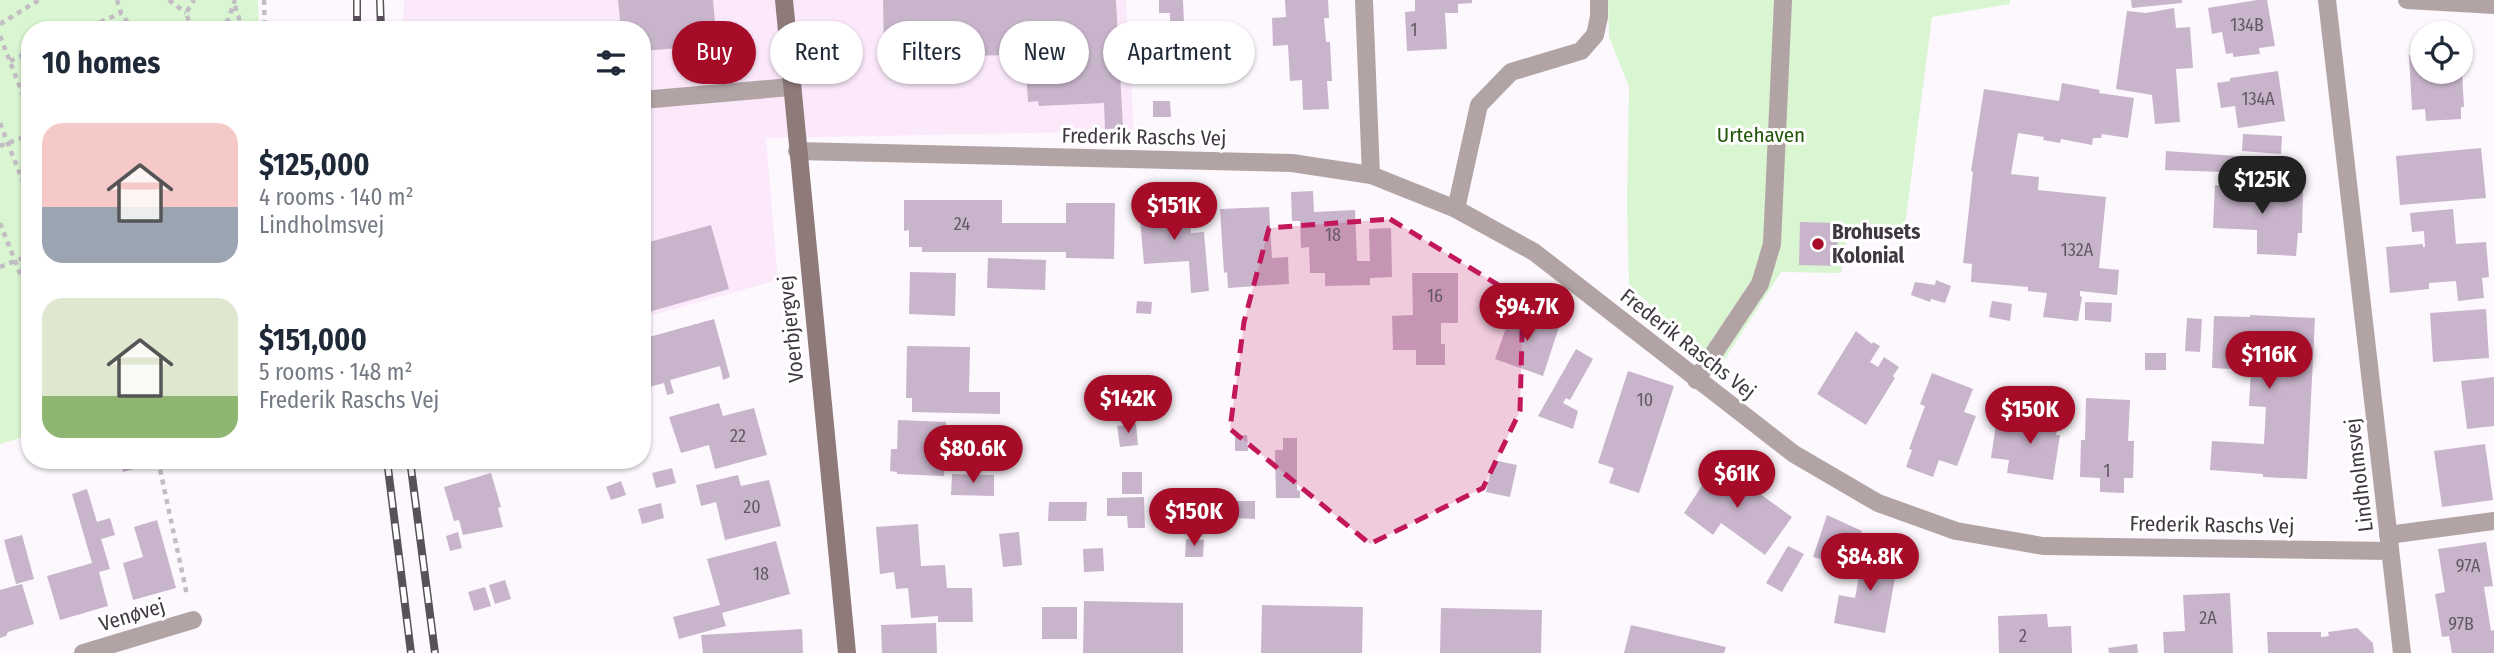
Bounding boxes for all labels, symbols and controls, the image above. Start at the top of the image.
house number: 134B [2230,14,2264,36]
house number: 1 [1410,19,1418,41]
chip: Buy [672,21,756,84]
chip: Rent [770,21,863,84]
chip: Filters [877,21,985,84]
chip: New [999,21,1089,84]
chip: Apartment [1103,21,1255,84]
map controls [2410,21,2473,84]
button: locate [2410,21,2473,84]
icon: filters [592,44,630,82]
text: 10 homes [42,45,160,81]
house number: 134A [2241,88,2275,110]
park label: Urtehaven [1717,122,1805,148]
street label: Frederik Raschs Vej [1061,123,1227,151]
text: $125,000 [259,147,370,183]
icon: home [98,151,182,235]
pin: $125K [2213,156,2311,216]
text: $125K [2234,165,2290,193]
pin: $151K [1125,182,1223,242]
text: 4 rooms · 140 m² [259,183,414,211]
text: $151K [1147,191,1201,219]
text: Lindholmsvej [259,211,384,239]
house number: 24 [954,213,970,235]
place label: Brohusets Kolonial [1832,219,1920,269]
house number: 18 [1325,224,1341,246]
marker: Brohusets Kolonial [1810,236,1826,252]
house number: 132A [2061,239,2094,261]
street label: Voerbjergvej [772,274,810,384]
street label: Frederik Raschs Vej [1615,283,1761,405]
pin: $94.7K [1470,284,1584,343]
house number: 16 [1427,285,1443,307]
text: $94.7K [1495,292,1559,320]
text: $151,000 [259,322,367,358]
icon: home [98,326,182,410]
pin: $116K [2220,332,2318,391]
text: $116K [2241,340,2297,368]
text: 5 rooms · 148 m² [259,358,413,386]
pin: $142K [1079,376,1177,435]
text: $142K [1100,384,1156,412]
text: Frederik Raschs Vej [259,386,439,414]
pin: $150K [1981,386,2079,446]
house number: 10 [1637,389,1653,411]
text: $150K [2001,395,2059,423]
street label: Lindholmsvej [2339,417,2379,533]
house number: 22 [730,425,746,447]
pin: $80.6K [916,426,1030,485]
text: $80.6K [940,434,1006,462]
pin: $61K [1696,450,1778,510]
text: $61K [1714,459,1760,487]
house number: 1 [2103,460,2111,482]
pin: $150K [1145,489,1243,548]
house number: 20 [743,496,761,518]
text: $150K [1165,497,1223,525]
street label: Frederik Raschs Vej [2129,511,2295,539]
pin: $84.8K [1813,534,1927,593]
text: $84.8K [1837,542,1903,570]
house number: 97A [2456,555,2481,577]
house number: 18 [753,563,769,585]
street label: Venøvej [96,593,168,637]
house number: 2A [2199,607,2217,629]
house number: 97B [2448,613,2474,635]
house number: 2 [2019,625,2027,647]

